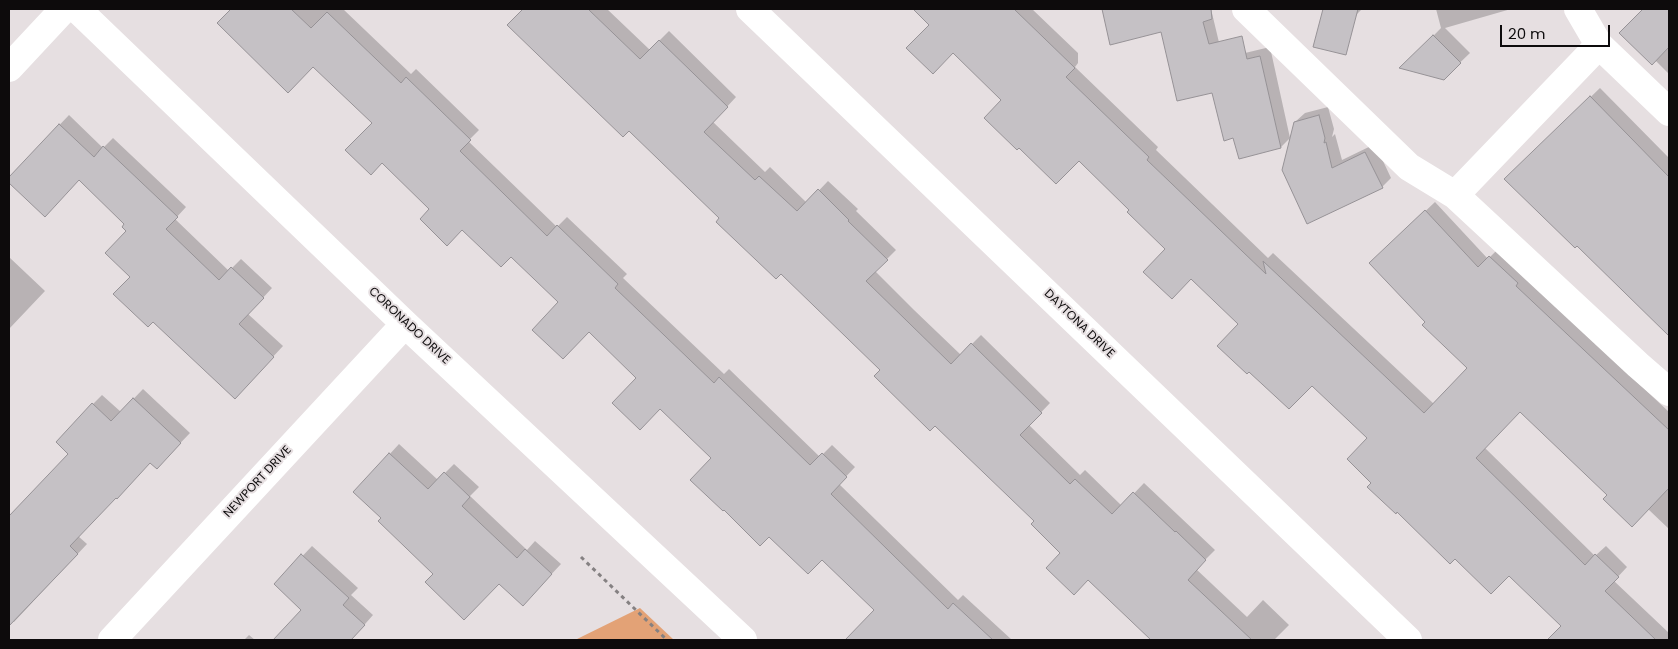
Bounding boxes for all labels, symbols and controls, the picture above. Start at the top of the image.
scale bar [1503,15,1613,47]
text: 20 m [1508,23,1546,44]
street label: CORONADO DRIVE [365,285,453,367]
street label: DAYTONA DRIVE [1041,287,1117,361]
street label: NEWPORT DRIVE [221,443,295,521]

